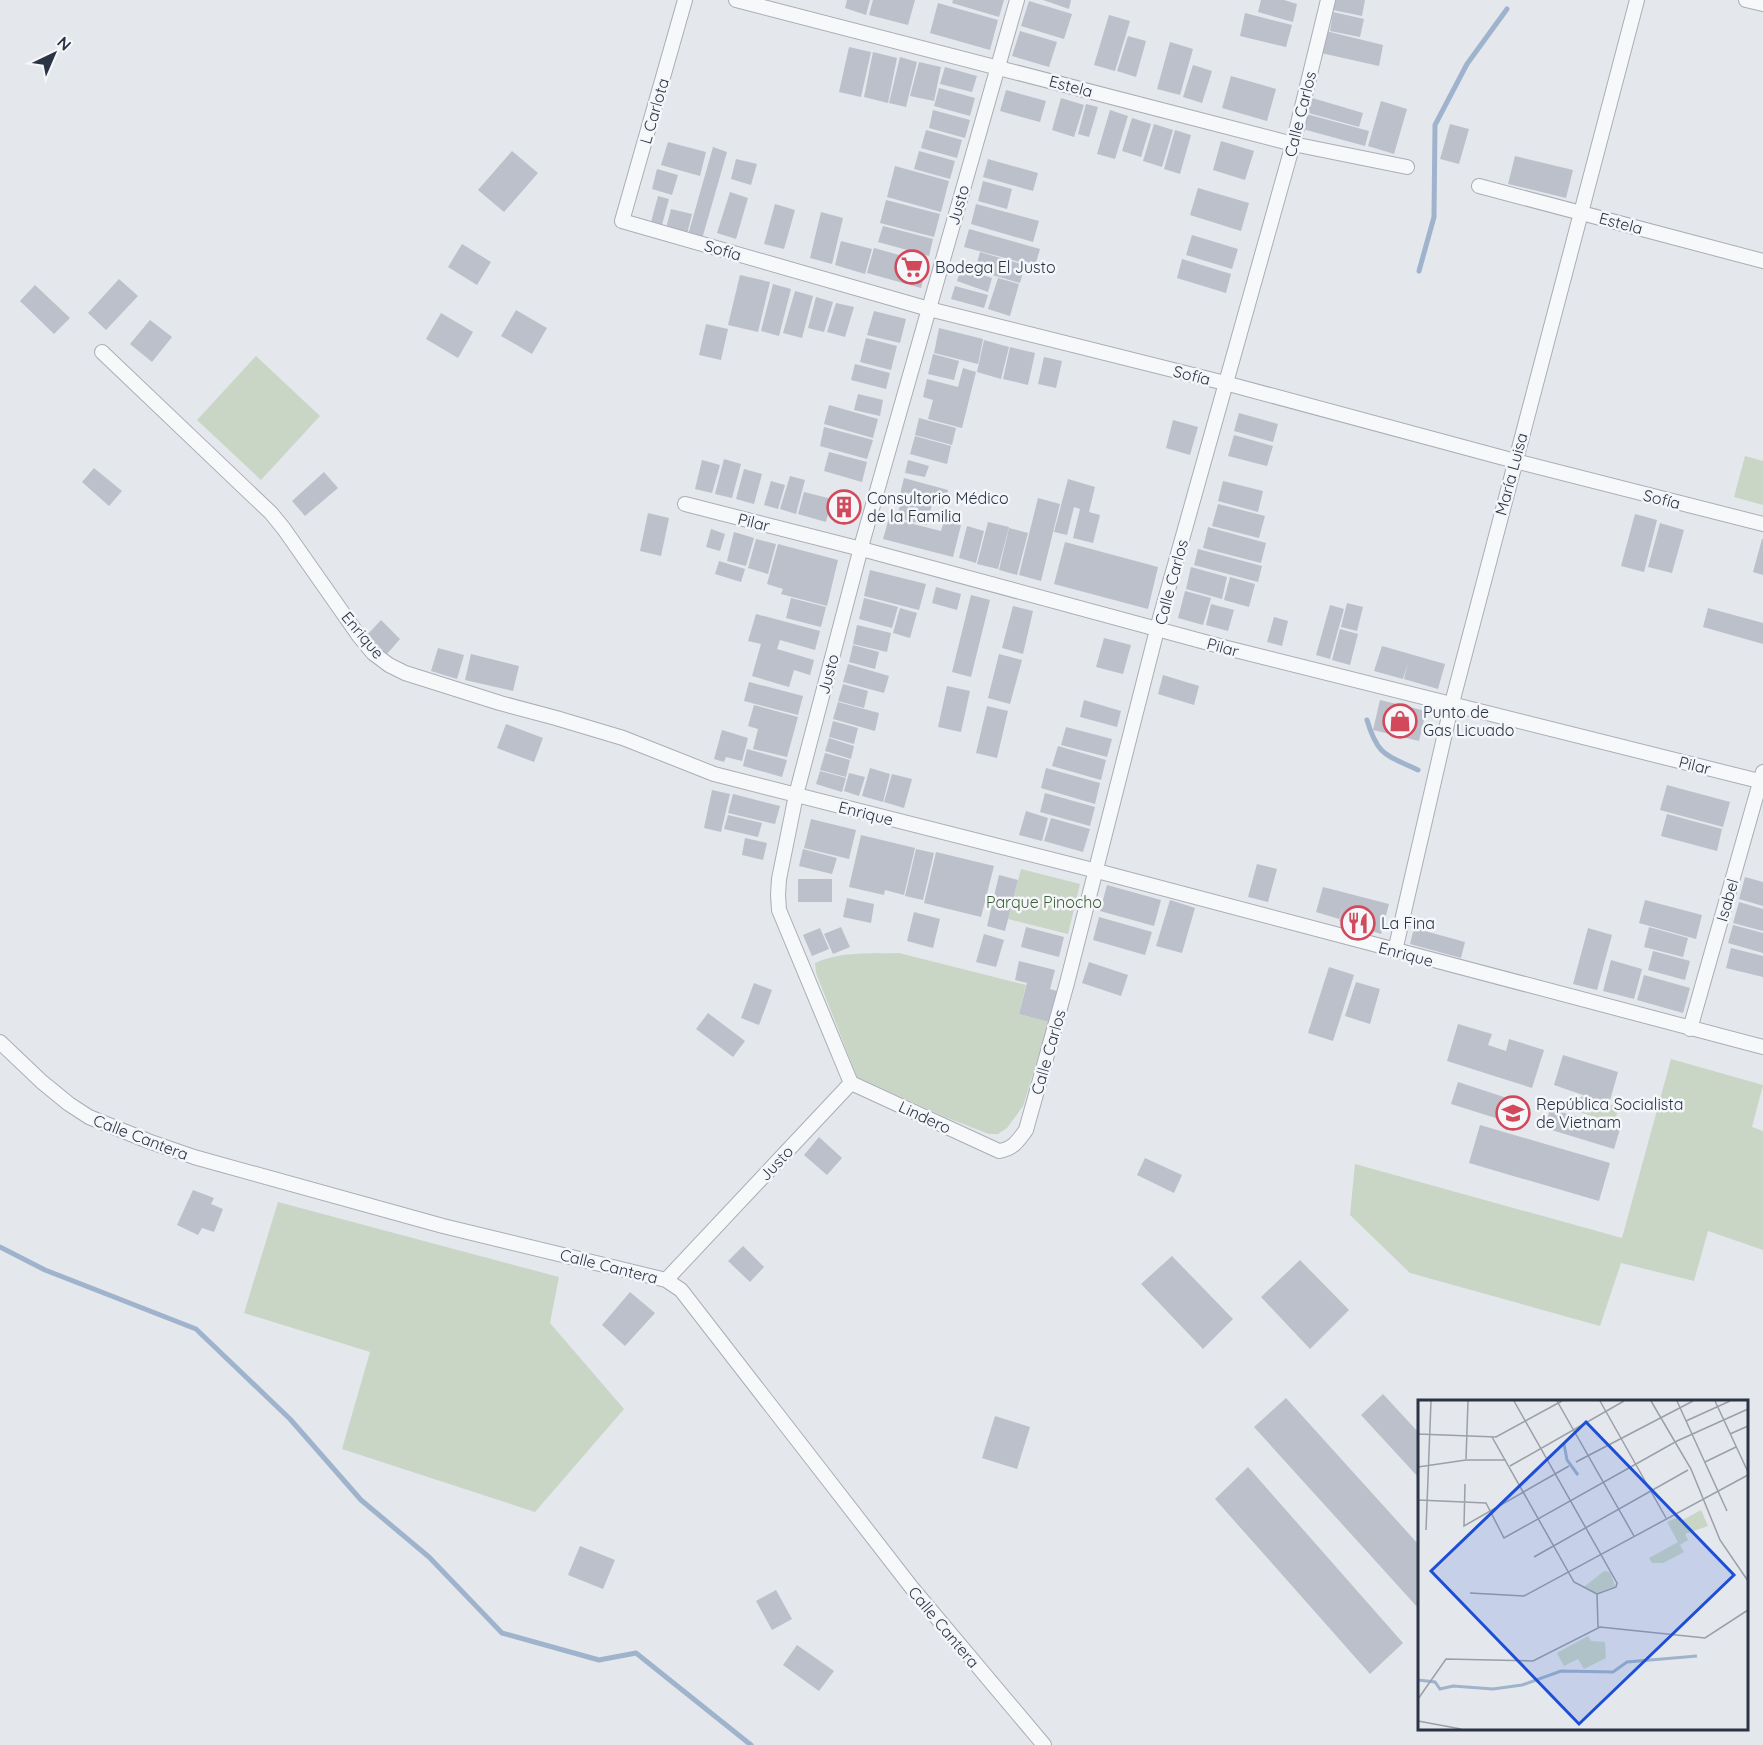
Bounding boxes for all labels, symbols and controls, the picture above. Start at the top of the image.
north arrow [24,24,84,84]
text: N [53,32,76,54]
street label: Calle Carlos [1280,69,1320,159]
street label: Estela [1047,71,1095,101]
street label: L Carlota [635,76,673,146]
street label: Justo [943,183,973,227]
street label: Estela [1597,208,1645,238]
street label: Sofía [702,235,744,265]
supermarket icon: Bodega El Justo [894,249,930,285]
place label: Bodega El Justo [935,257,1056,277]
street label: Sofía [1171,361,1213,389]
street label: María Luisa [1490,430,1532,518]
street label: Sofía [1641,485,1683,513]
place label: Consultorio Médico de la Familia [867,488,1009,526]
building icon: Consultorio Médico de la Familia [826,489,862,525]
street label: Pilar [736,508,772,536]
street label: Calle Carlos [1150,537,1192,627]
street label: Enrique [337,607,389,663]
street label: Pilar [1205,633,1241,661]
street label: Justo [813,652,843,696]
place label: Punto de Gas Licuado [1423,702,1514,740]
shop icon: Punto de Gas Licuado [1382,703,1418,739]
street label: Pilar [1677,751,1713,779]
street label: Enrique [837,797,895,829]
street label: Isabel [1711,876,1743,924]
park label: Parque Pinocho [986,892,1102,912]
restaurant icon: La Fina [1340,905,1376,941]
place label: La Fina [1381,913,1435,933]
street label: Enrique [1376,937,1436,971]
street label: Calle Carlos [1026,1007,1070,1097]
place label: República Socialista de Vietnam [1536,1094,1683,1132]
school or university icon: República Socialista de Vietnam [1495,1095,1531,1131]
street label: Lindero [896,1096,954,1138]
street label: Calle Cantera [91,1110,191,1164]
street label: Justo [755,1141,797,1185]
street label: Calle Cantera [558,1244,660,1288]
inset map [1418,1400,1748,1730]
street label: Calle Cantera [904,1582,984,1672]

